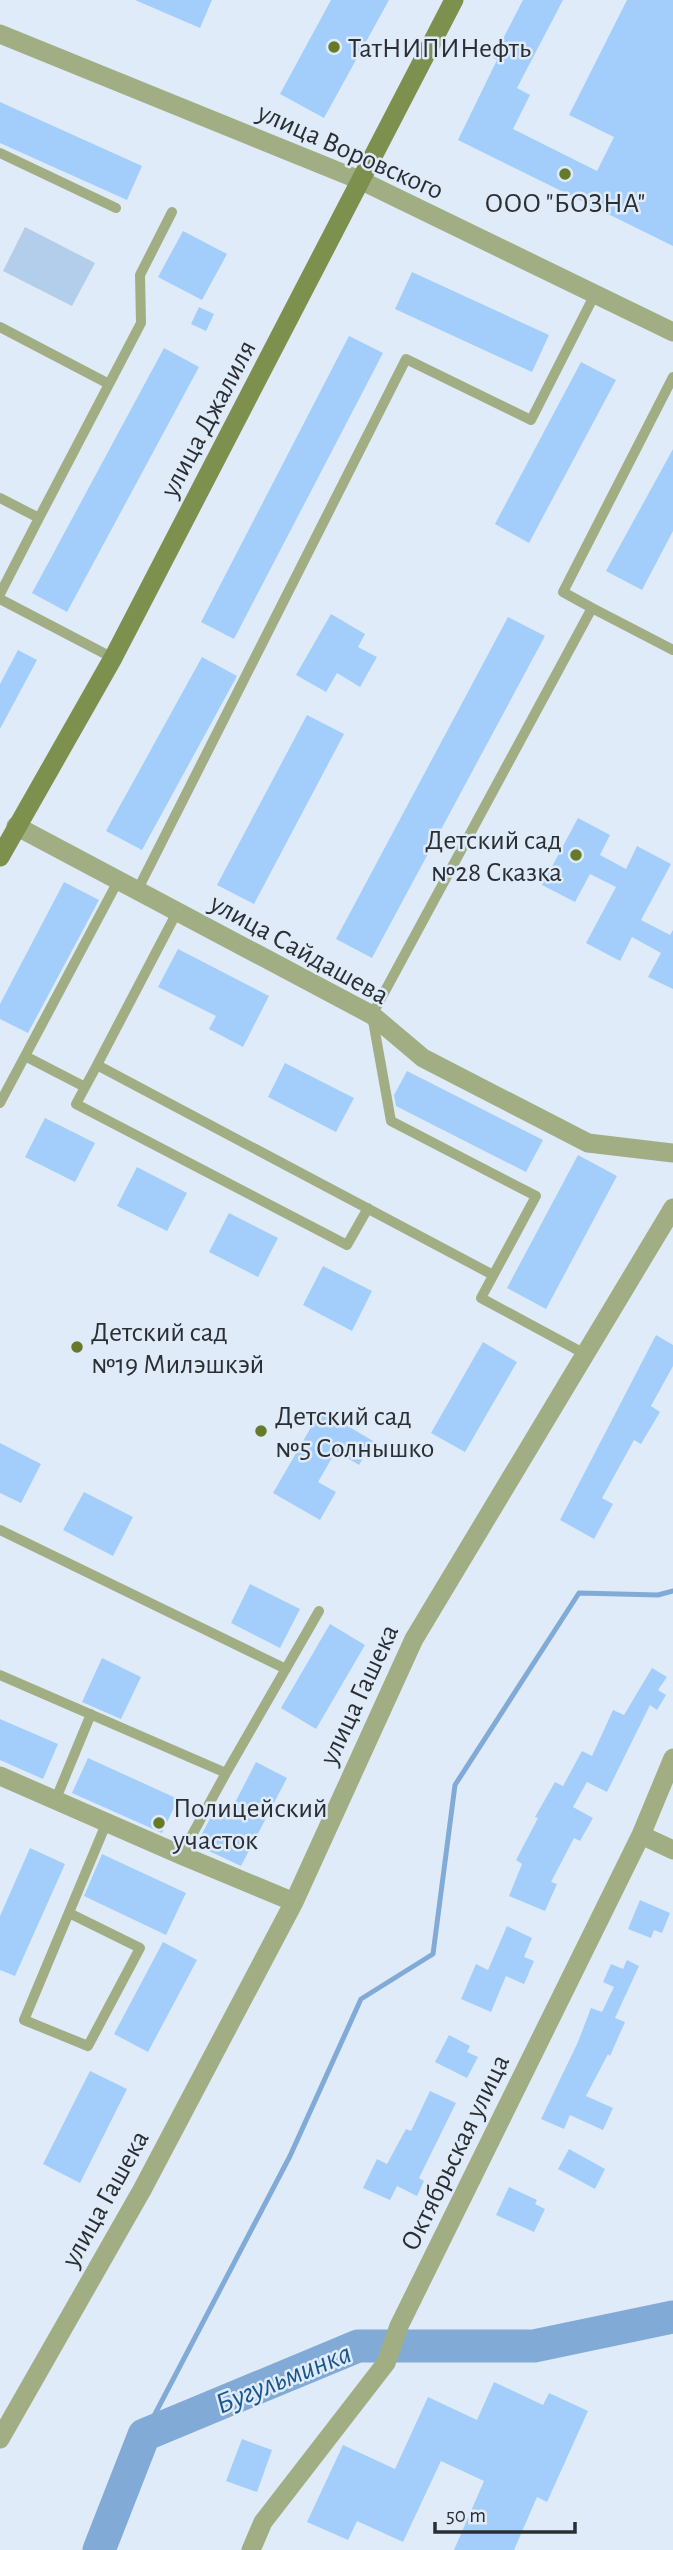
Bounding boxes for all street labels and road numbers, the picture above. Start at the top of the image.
street label: улица Воровского [252,98,447,205]
street label: улица Джалиля [155,336,262,503]
street label: улица Сайдашева [204,889,393,1010]
street label: улица Гашека [315,1620,405,1770]
street label: Октябрьская улица [396,2050,515,2255]
street label: улица Гашека [56,2126,155,2273]

